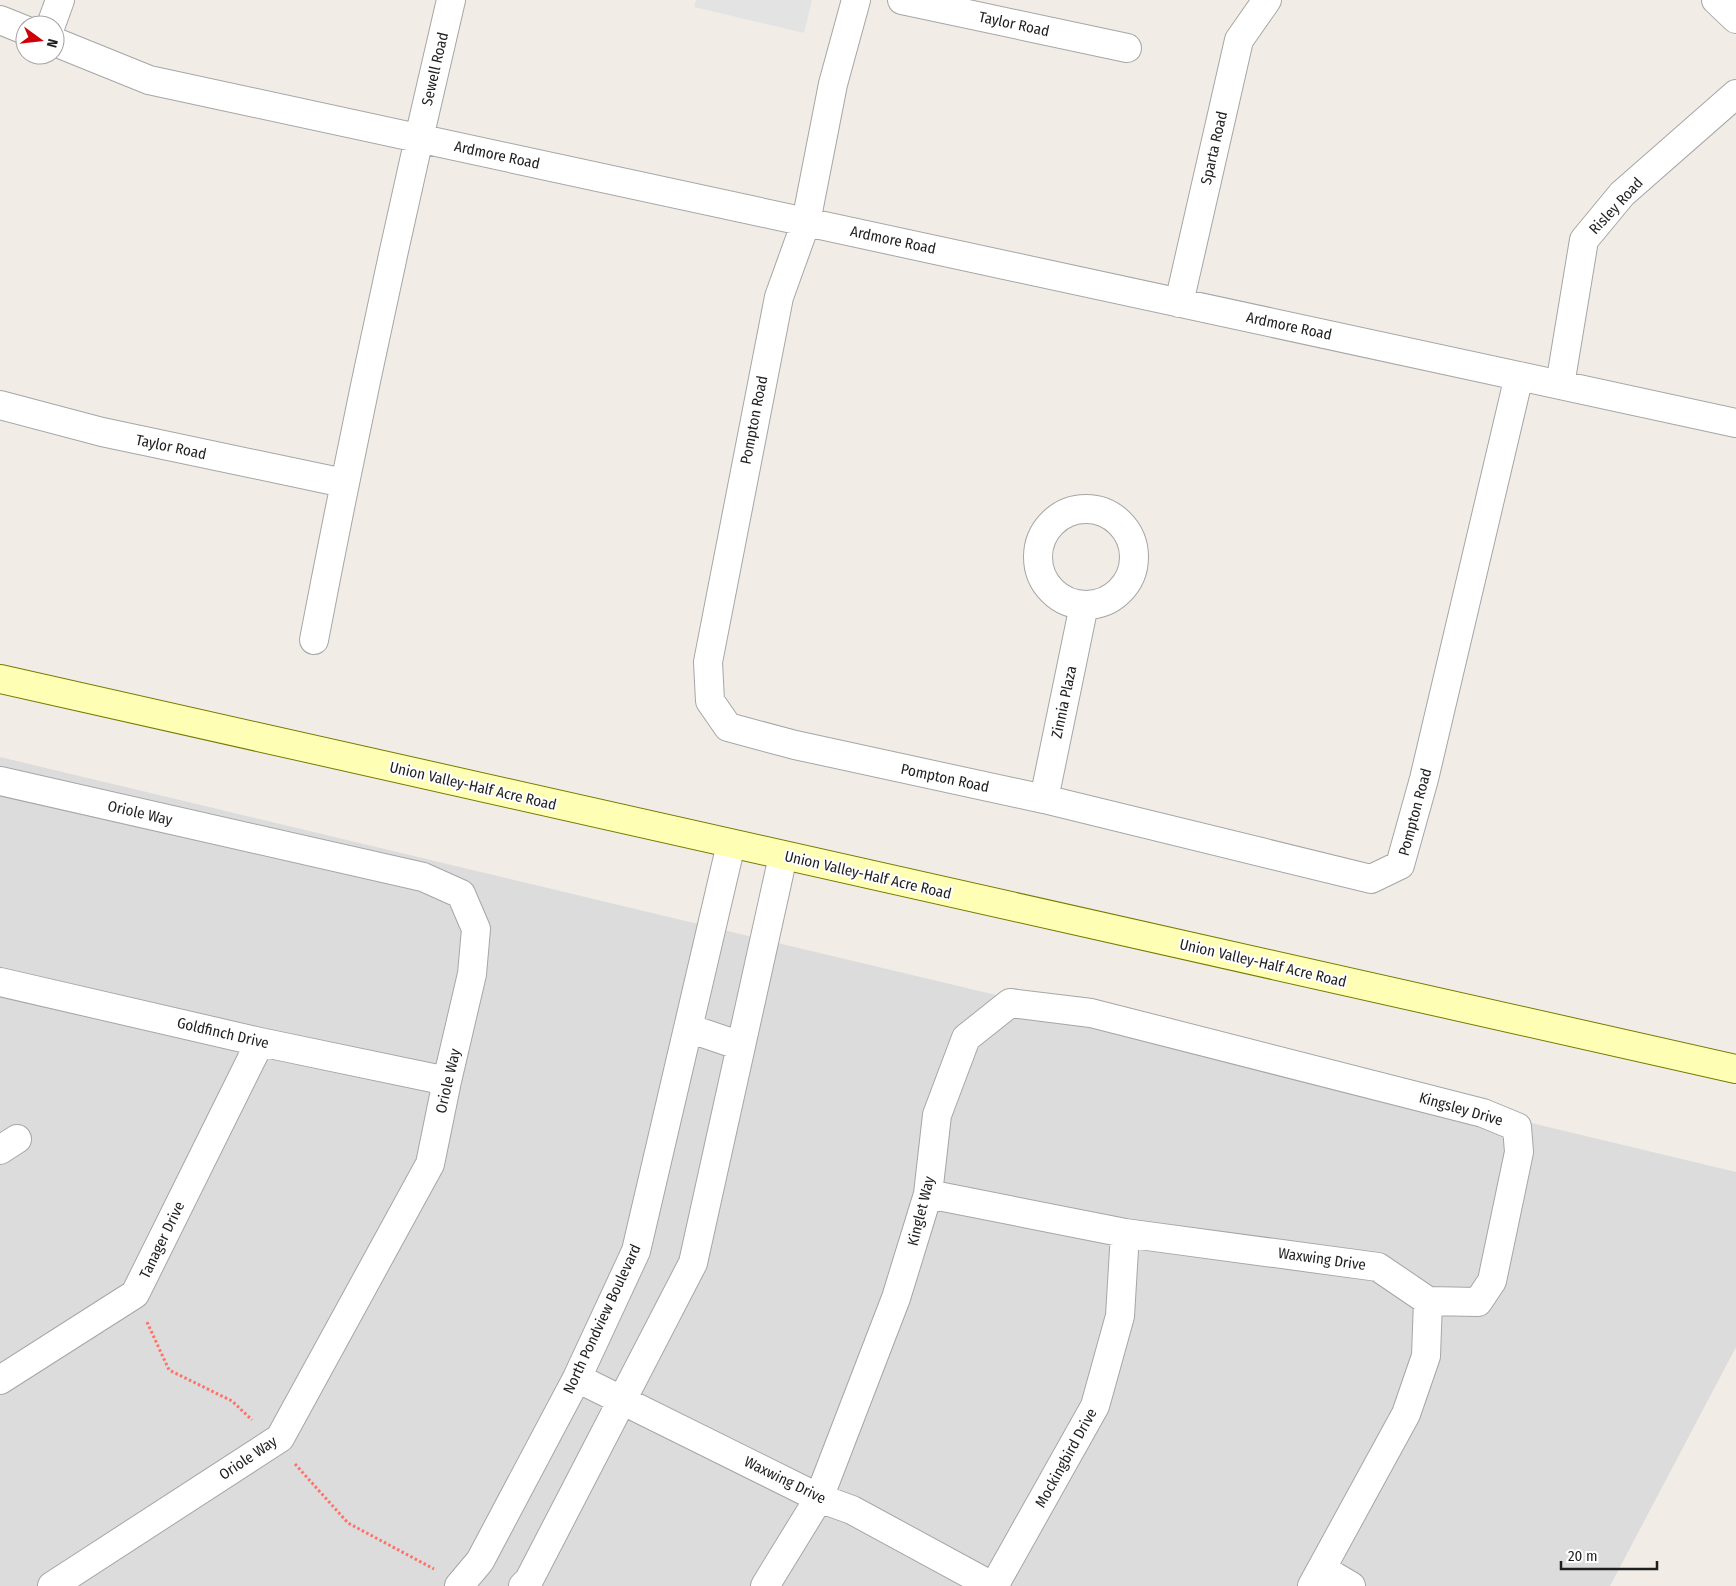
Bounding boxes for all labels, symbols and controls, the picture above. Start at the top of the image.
street label: Taylor Road [977,8,1051,40]
north arrow [15,15,65,65]
street label: Sewell Road [418,31,452,107]
text: N [43,37,61,49]
street label: Sparta Road [1197,110,1231,186]
street label: Ardmore Road [453,137,541,173]
street label: Risley Road [1585,174,1647,238]
street label: Ardmore Road [849,222,937,258]
street label: Ardmore Road [1245,308,1333,344]
street label: Pompton Road [737,374,771,466]
street label: Taylor Road [134,431,208,463]
street label: Zinnia Plaza [1048,664,1080,740]
street label: Union Valley-Half Acre Road [388,758,558,814]
street label: Pompton Road [899,760,991,796]
street label: Pompton Road [1395,766,1435,858]
street label: Oriole Way [106,797,174,829]
street label: Union Valley-Half Acre Road [783,847,953,903]
street label: Union Valley-Half Acre Road [1178,935,1348,991]
street label: Goldfinch Drive [175,1014,271,1052]
street label: Oriole Way [432,1047,464,1115]
street label: Kingsley Drive [1417,1088,1505,1130]
street label: Kinglet Way [904,1174,938,1248]
street label: Tanager Drive [136,1199,188,1281]
street label: North Pondview Boulevard [559,1241,645,1397]
street label: Waxwing Drive [1277,1244,1367,1274]
street label: Mockingbird Drive [1031,1405,1101,1511]
street label: Oriole Way [216,1432,281,1484]
street label: Waxwing Drive [741,1453,829,1507]
scale bar [1561,1538,1657,1570]
text: 20 m [1568,1547,1598,1565]

